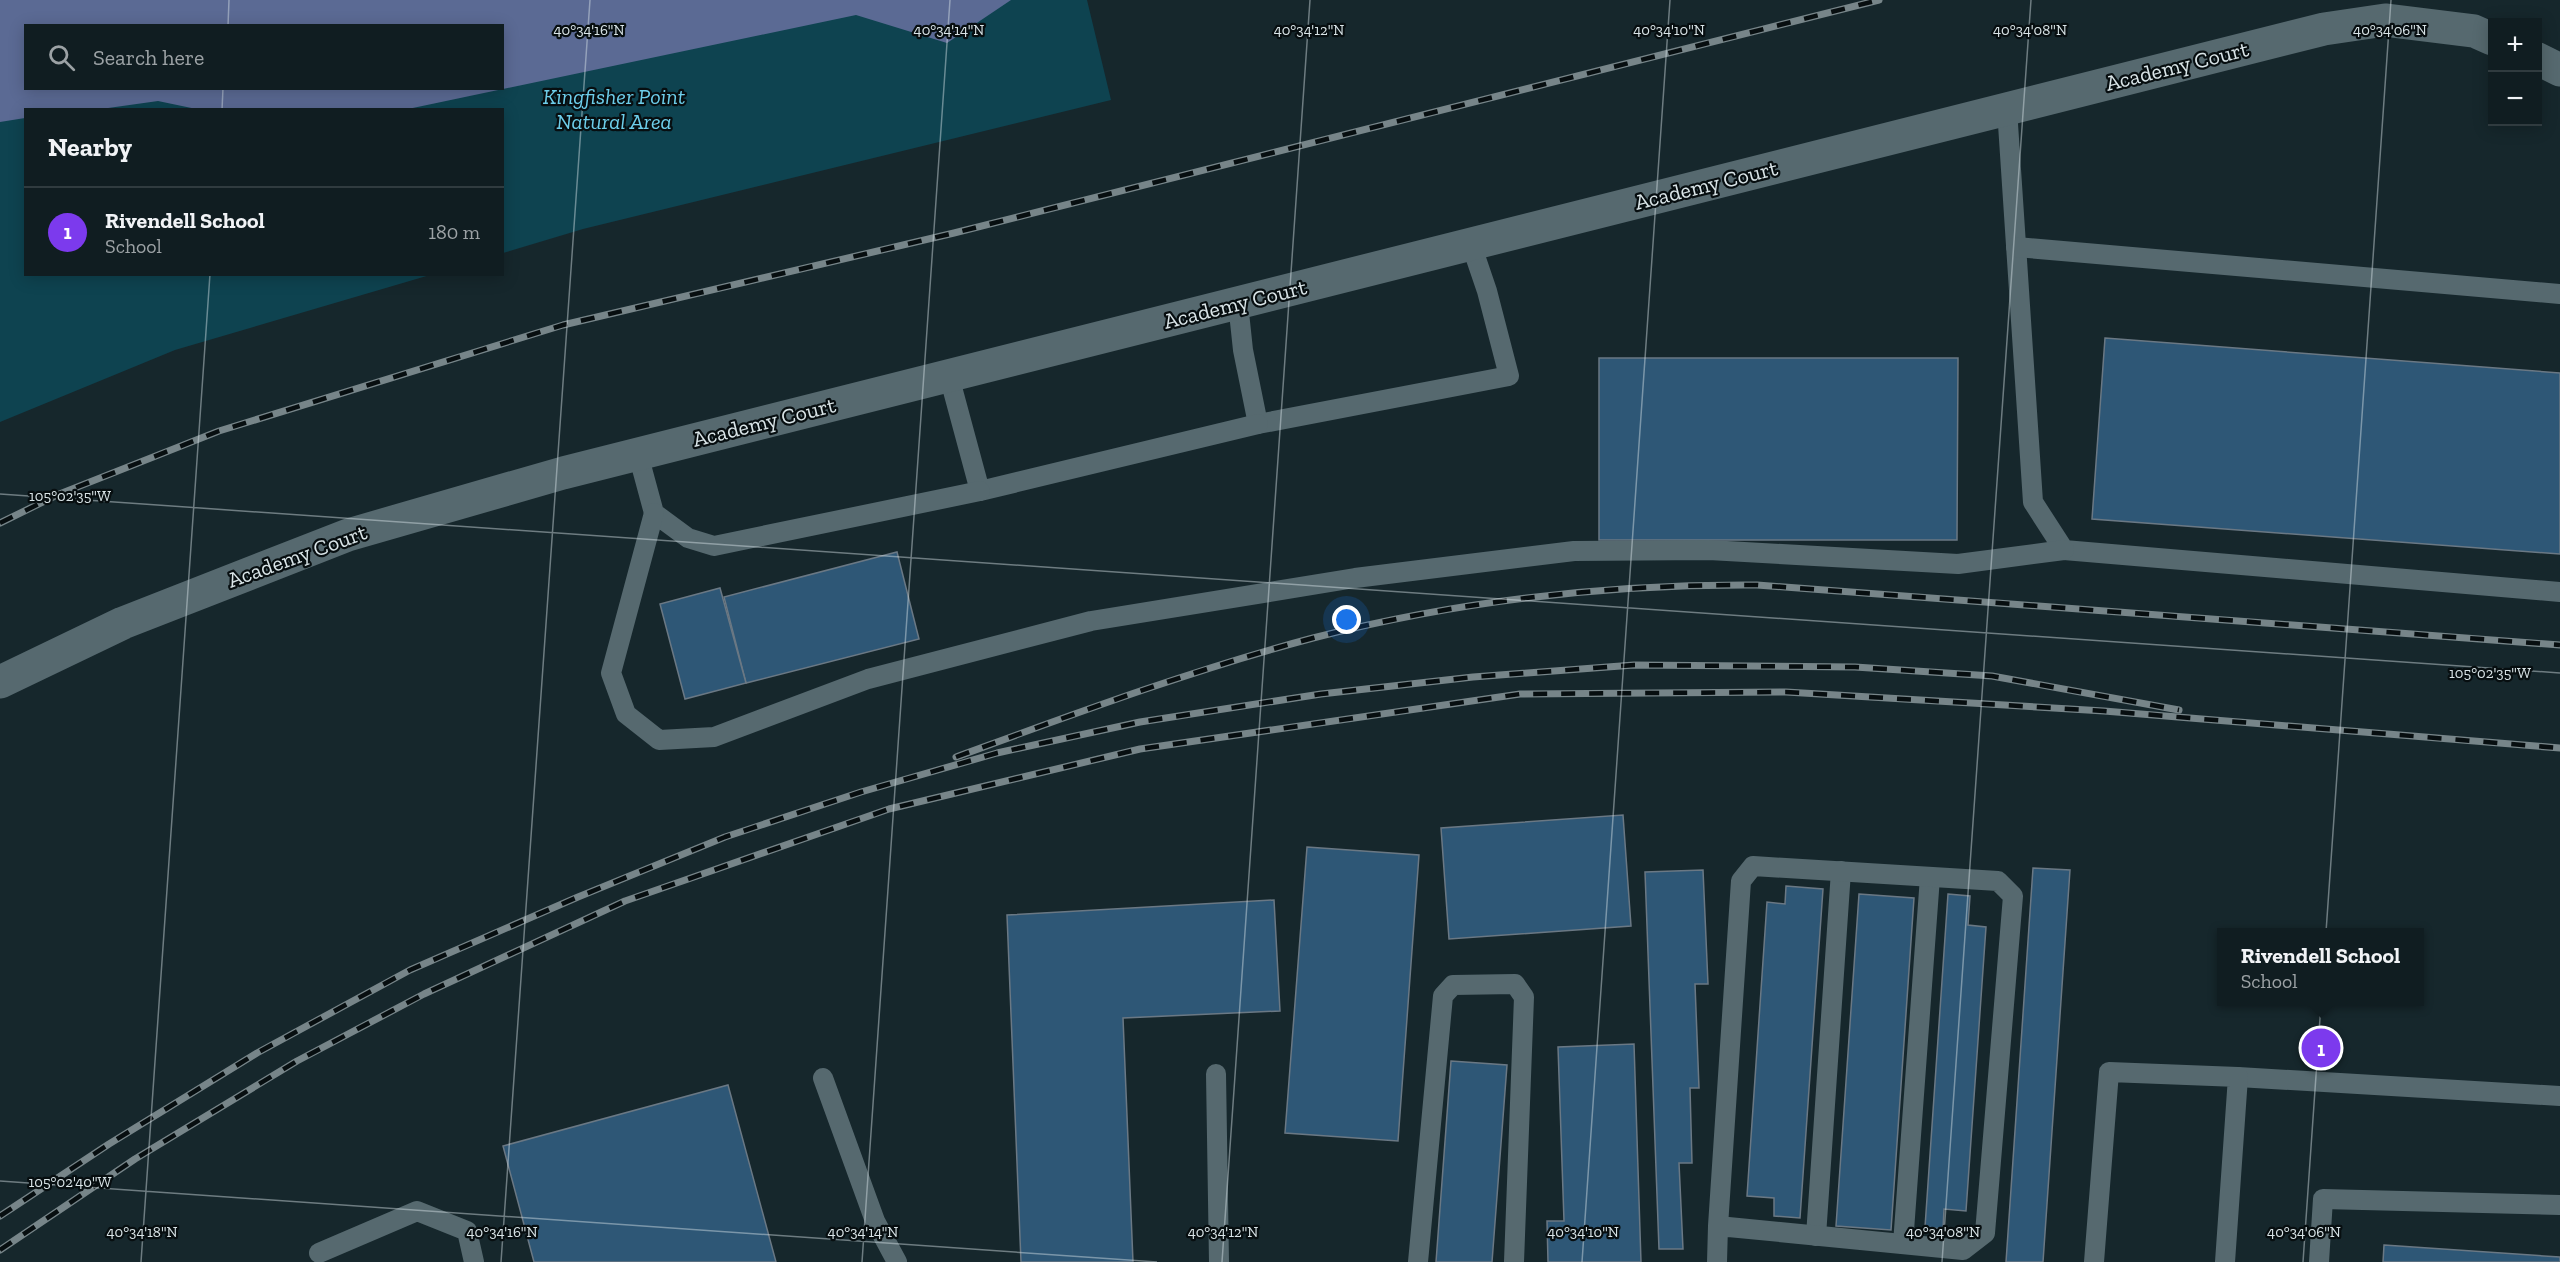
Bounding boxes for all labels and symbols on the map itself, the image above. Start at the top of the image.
text: 40°34'16"N [554,21,624,39]
text: 40°34'14"N [914,21,984,39]
text: 40°34'12"N [1274,21,1344,39]
text: 40°34'10"N [1633,21,1705,39]
text: 40°34'08"N [1993,21,2067,39]
text: 40°34'06"N [2353,21,2427,39]
street label: Academy Court [2103,35,2252,97]
park label: Kingfisher Point Natural Area [543,83,686,135]
street label: Academy Court [1632,154,1781,216]
street label: Academy Court [1161,273,1310,335]
street label: Academy Court [690,391,839,453]
text: 105°02'35"W [29,487,111,505]
street label: Academy Court [224,518,371,594]
your location [1332,605,1361,634]
text: 105°02'35"W [2449,664,2531,682]
pin: 1 [2302,1026,2340,1070]
text: 105°02'40"W [28,1173,112,1191]
text: 40°34'18"N [106,1223,178,1241]
text: 40°34'16"N [467,1223,537,1241]
text: 40°34'14"N [828,1223,898,1241]
text: 40°34'12"N [1188,1223,1258,1241]
text: 40°34'10"N [1547,1223,1619,1241]
text: 40°34'08"N [1906,1223,1980,1241]
text: 40°34'06"N [2267,1223,2341,1241]

